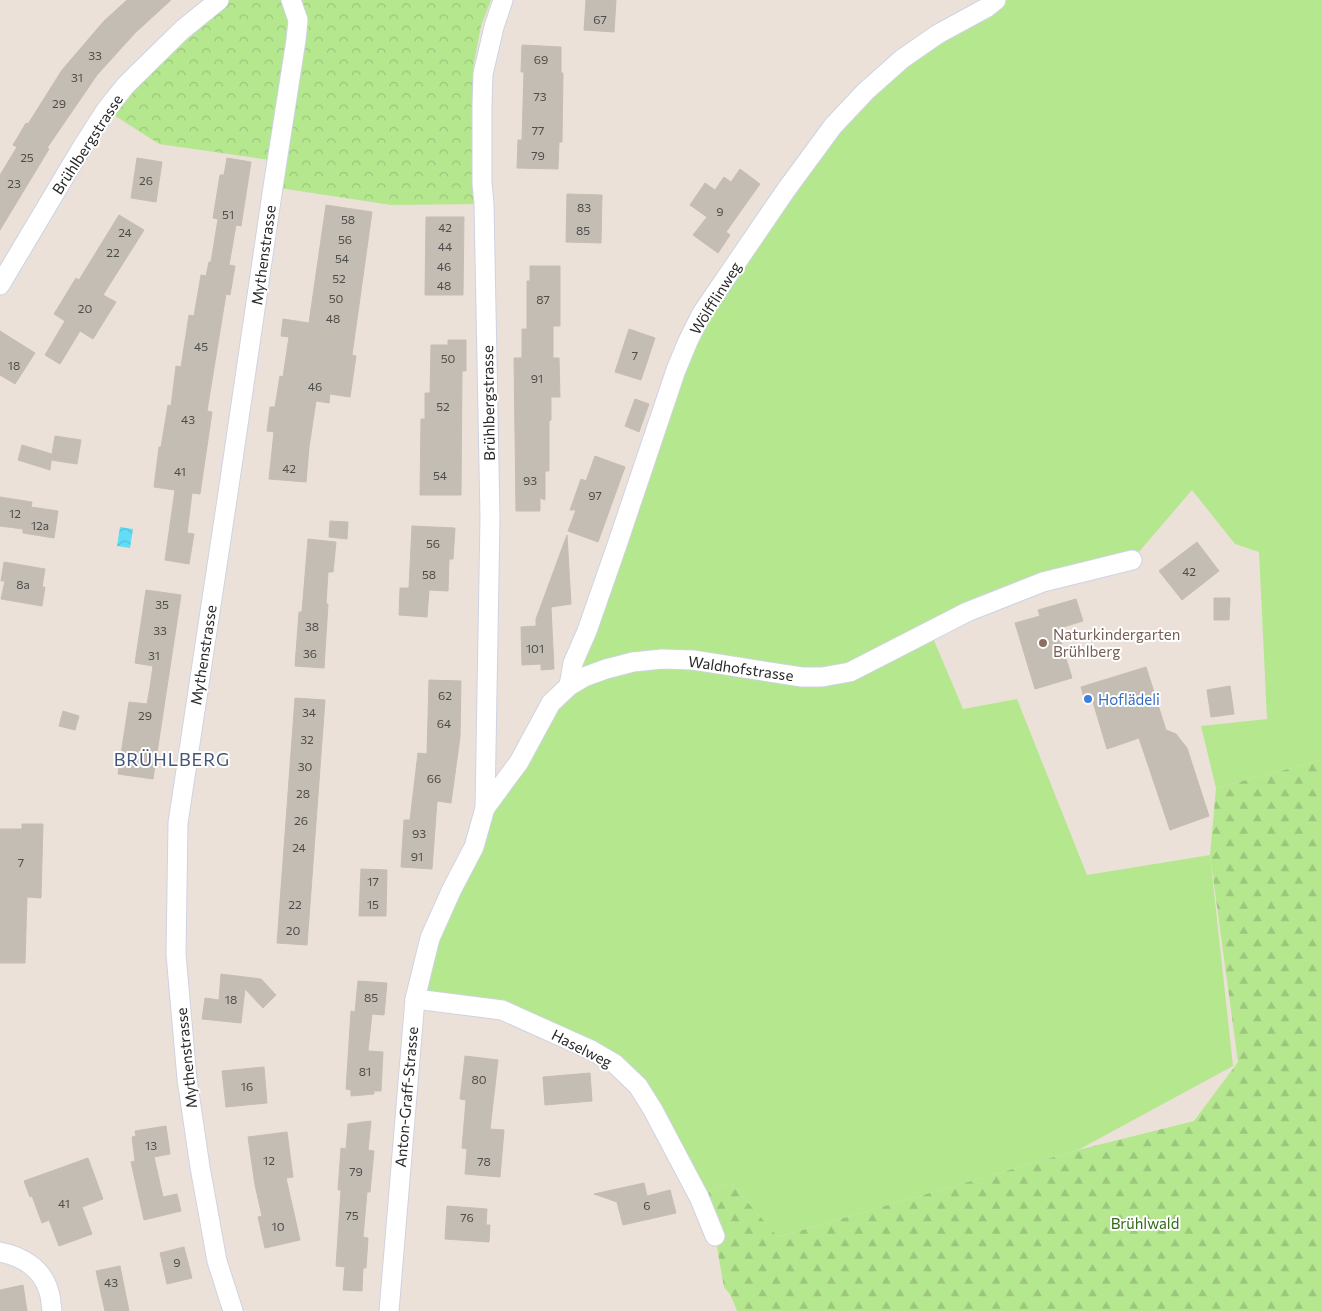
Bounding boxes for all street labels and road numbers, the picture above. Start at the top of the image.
street label: Brühlbergstrasse [48,91,126,197]
street label: Mythenstrasse [247,204,279,306]
street label: Wölfflinweg [686,258,744,338]
street label: Brühlbergstrasse [478,345,498,461]
street label: Mythenstrasse [186,604,220,706]
street label: Waldhofstrasse [687,652,795,684]
street label: Mythenstrasse [172,1007,200,1109]
street label: Haselweg [549,1025,615,1071]
street label: Anton-Graff-Strasse [391,1026,421,1168]

